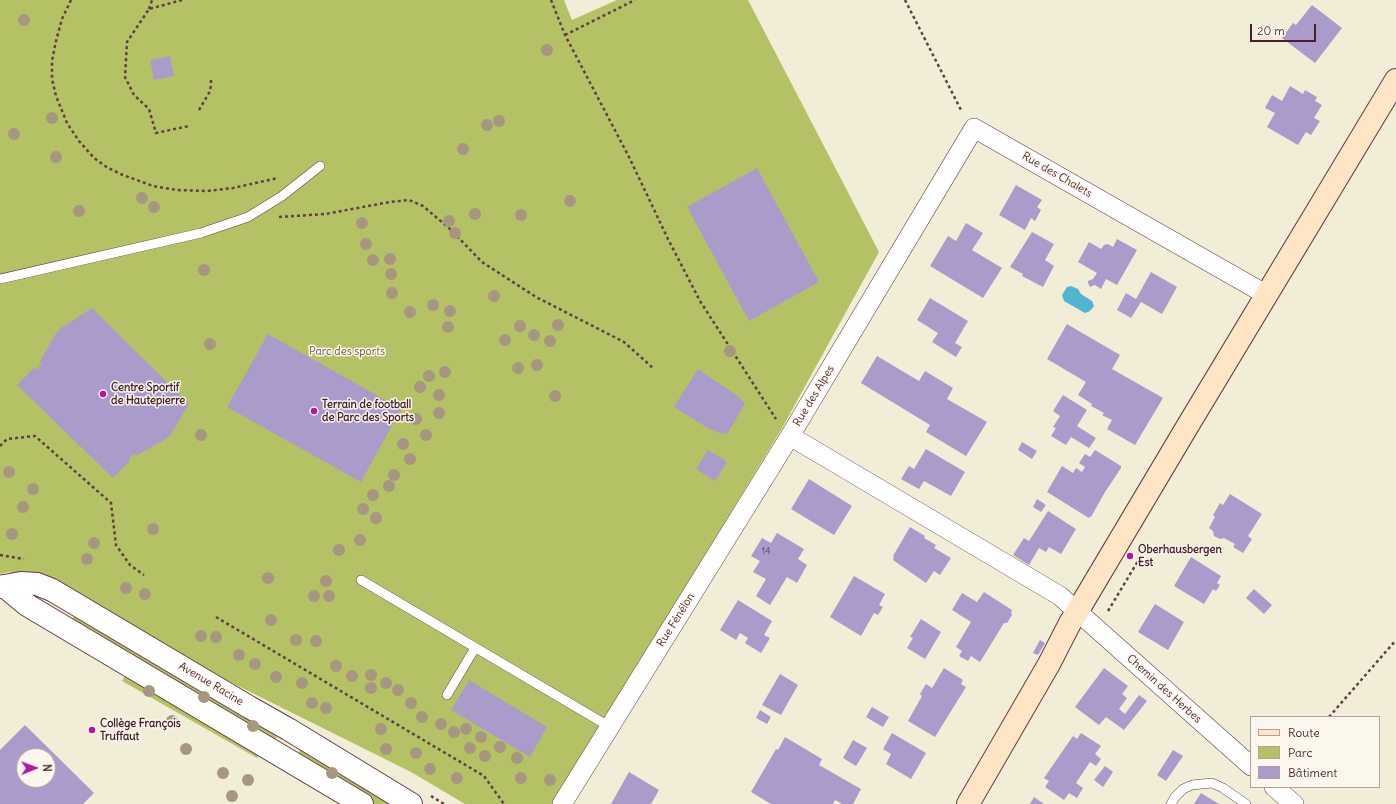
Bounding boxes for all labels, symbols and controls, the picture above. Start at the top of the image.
scale bar [1252,16,1318,42]
text: 20 m [1257,23,1285,38]
street label: Rue des Chalets [1020,150,1094,200]
park label: Parc des sports [309,345,385,359]
street label: Rue des Alpes [791,363,837,429]
place label: Centre Sportif de Hautepierre [111,381,185,407]
marker: Centre Sportif de Hautepierre [98,389,108,399]
place label: Terrain de football de Parc des Sports [322,398,414,424]
marker: Terrain de football de Parc des Sports [309,406,319,416]
place label: Oberhausbergen Est [1138,543,1222,569]
house number: 14 [762,546,770,556]
marker: Oberhausbergen Est [1125,551,1135,561]
street label: Rue Fénélon [654,591,698,649]
street label: Chemin des Herbes [1124,652,1204,726]
street label: Avenue Racine [176,660,246,708]
legend [1250,716,1380,788]
place label: Collège François Truffaut [100,717,181,743]
marker: Collège François Truffaut [87,725,97,735]
text: Route [1288,725,1320,740]
text: Parc [1288,745,1313,760]
north arrow [16,748,56,788]
text: N [40,764,54,772]
text: Bâtiment [1288,765,1337,780]

